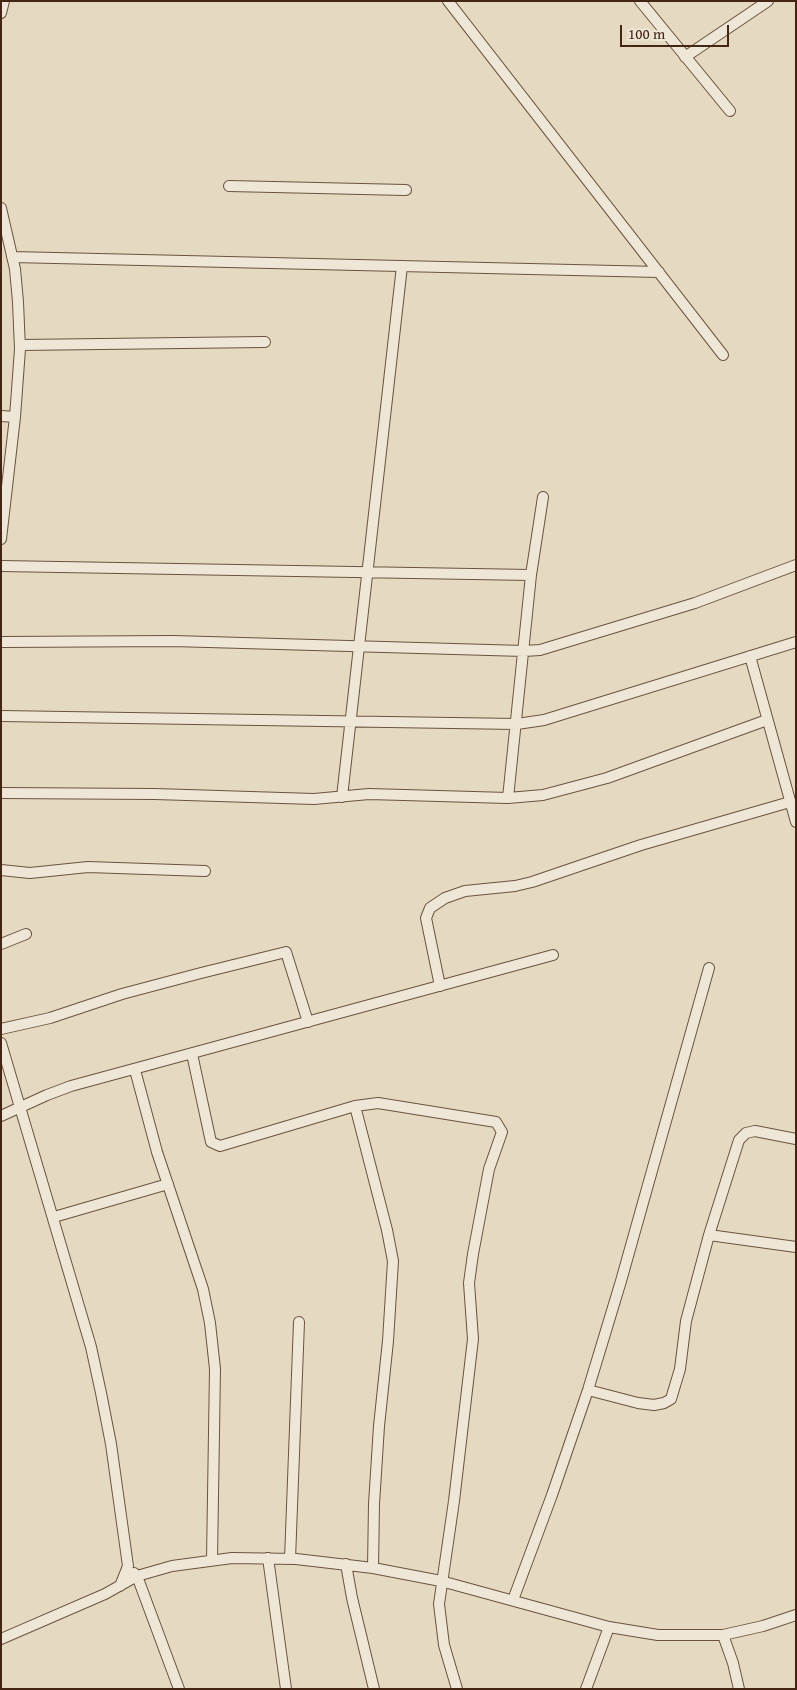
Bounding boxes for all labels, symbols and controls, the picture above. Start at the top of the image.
scale bar [622,15,731,47]
text: 100 m [628,23,665,44]

